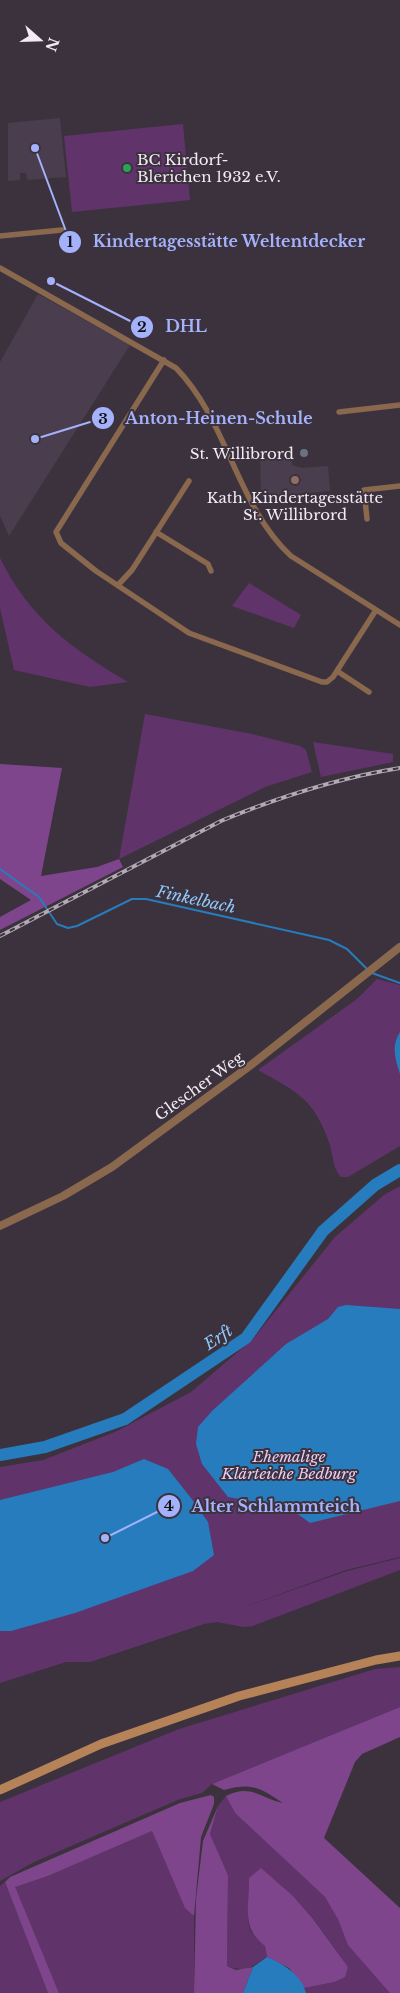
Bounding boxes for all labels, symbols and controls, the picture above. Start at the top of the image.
north arrow [15,15,65,65]
text: N [42,35,63,54]
place label: BC Kirdorf- Blerichen 1932 e.V. [137,150,281,186]
marker: BC Kirdorf- Blerichen 1932 e.V. [121,162,133,174]
callout: Kindertagesstätte Weltentdecker [57,226,375,257]
text: Kindertagesstätte Weltentdecker [93,231,365,251]
text: 1 [67,232,74,251]
callout: DHL [130,311,216,342]
text: DHL [165,316,207,336]
text: 2 [137,317,147,336]
callout: Anton-Heinen-Schule [90,403,322,434]
text: Anton-Heinen-Schule [124,408,313,428]
text: 3 [98,409,108,428]
place label: St. Willibrord [190,444,294,463]
marker: St. Willibrord [298,447,310,459]
marker: Kath. Kindertagesstätte St. Willibrord [289,474,301,486]
place label: Kath. Kindertagesstätte St. Willibrord [207,488,383,524]
water label: Finkelbach [154,881,237,917]
street label: Glescher Weg [151,1047,248,1124]
water label: Erft [199,1320,236,1354]
park label: Ehemalige Klärteiche Bedburg [221,1447,357,1483]
callout: Alter Schlammteich [157,1490,371,1521]
text: 4 [164,1496,174,1515]
text: Alter Schlammteich [190,1496,361,1516]

